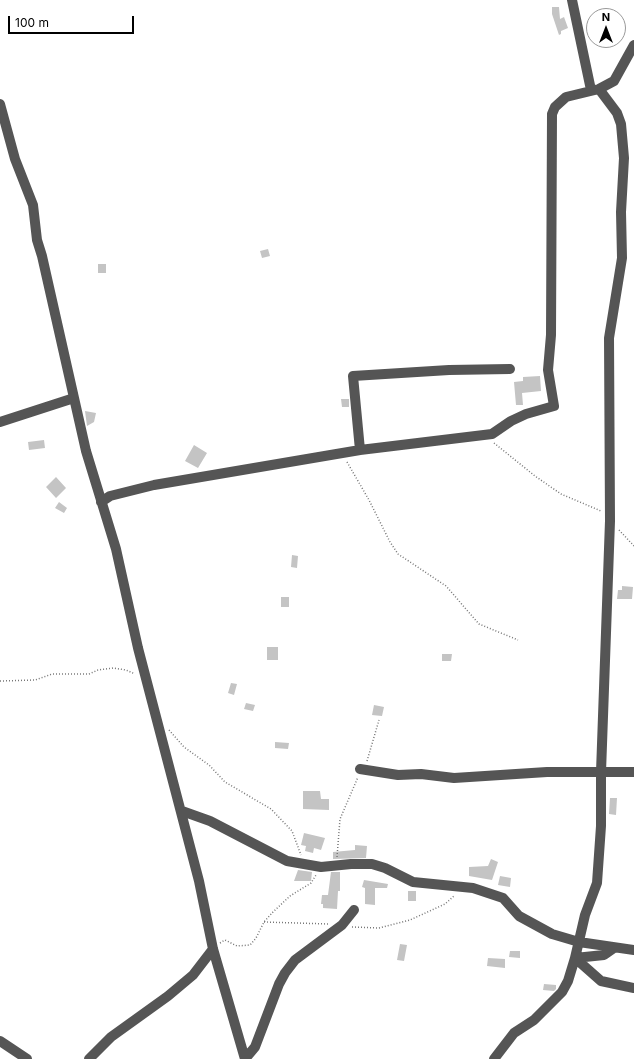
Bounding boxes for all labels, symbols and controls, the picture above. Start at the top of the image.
scale bar [10,8,136,34]
north arrow [586,8,626,48]
text: N [602,10,610,24]
text: 100 m [15,15,49,30]

